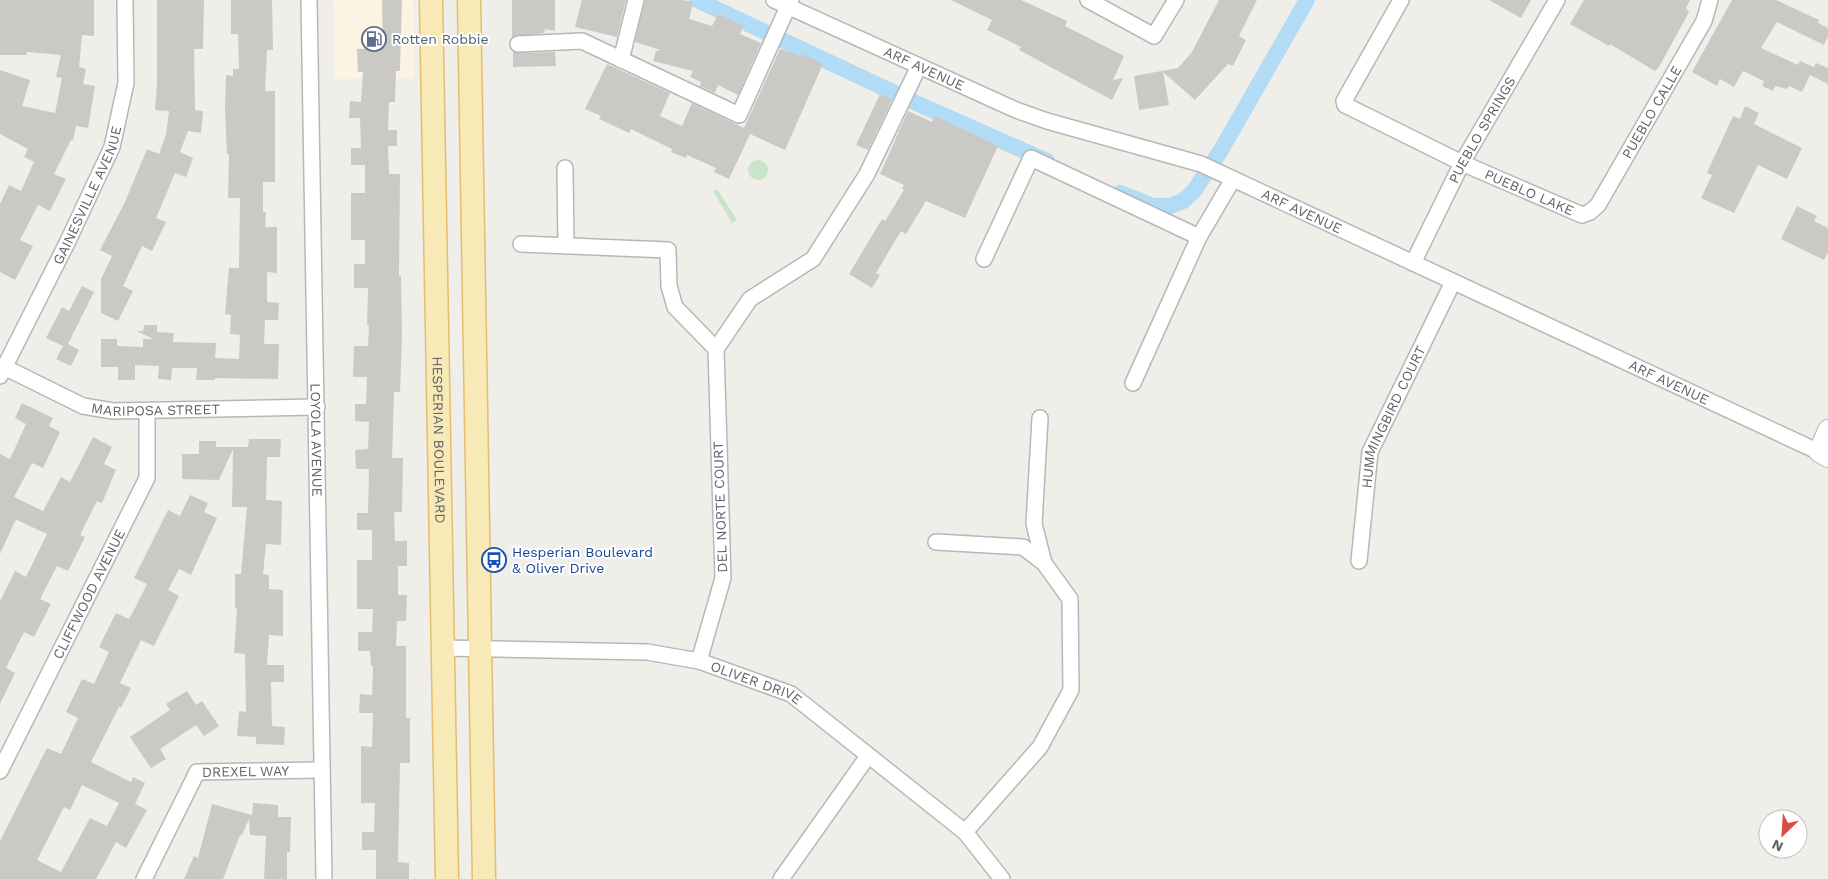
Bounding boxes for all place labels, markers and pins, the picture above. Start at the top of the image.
fuel station icon: Rotten Robbie [361,26,387,52]
place label: Rotten Robbie [392,31,489,47]
place label: Hesperian Boulevard & Oliver Drive [512,544,653,576]
bus stop icon: Hesperian Boulevard & Oliver Drive [481,547,507,573]

